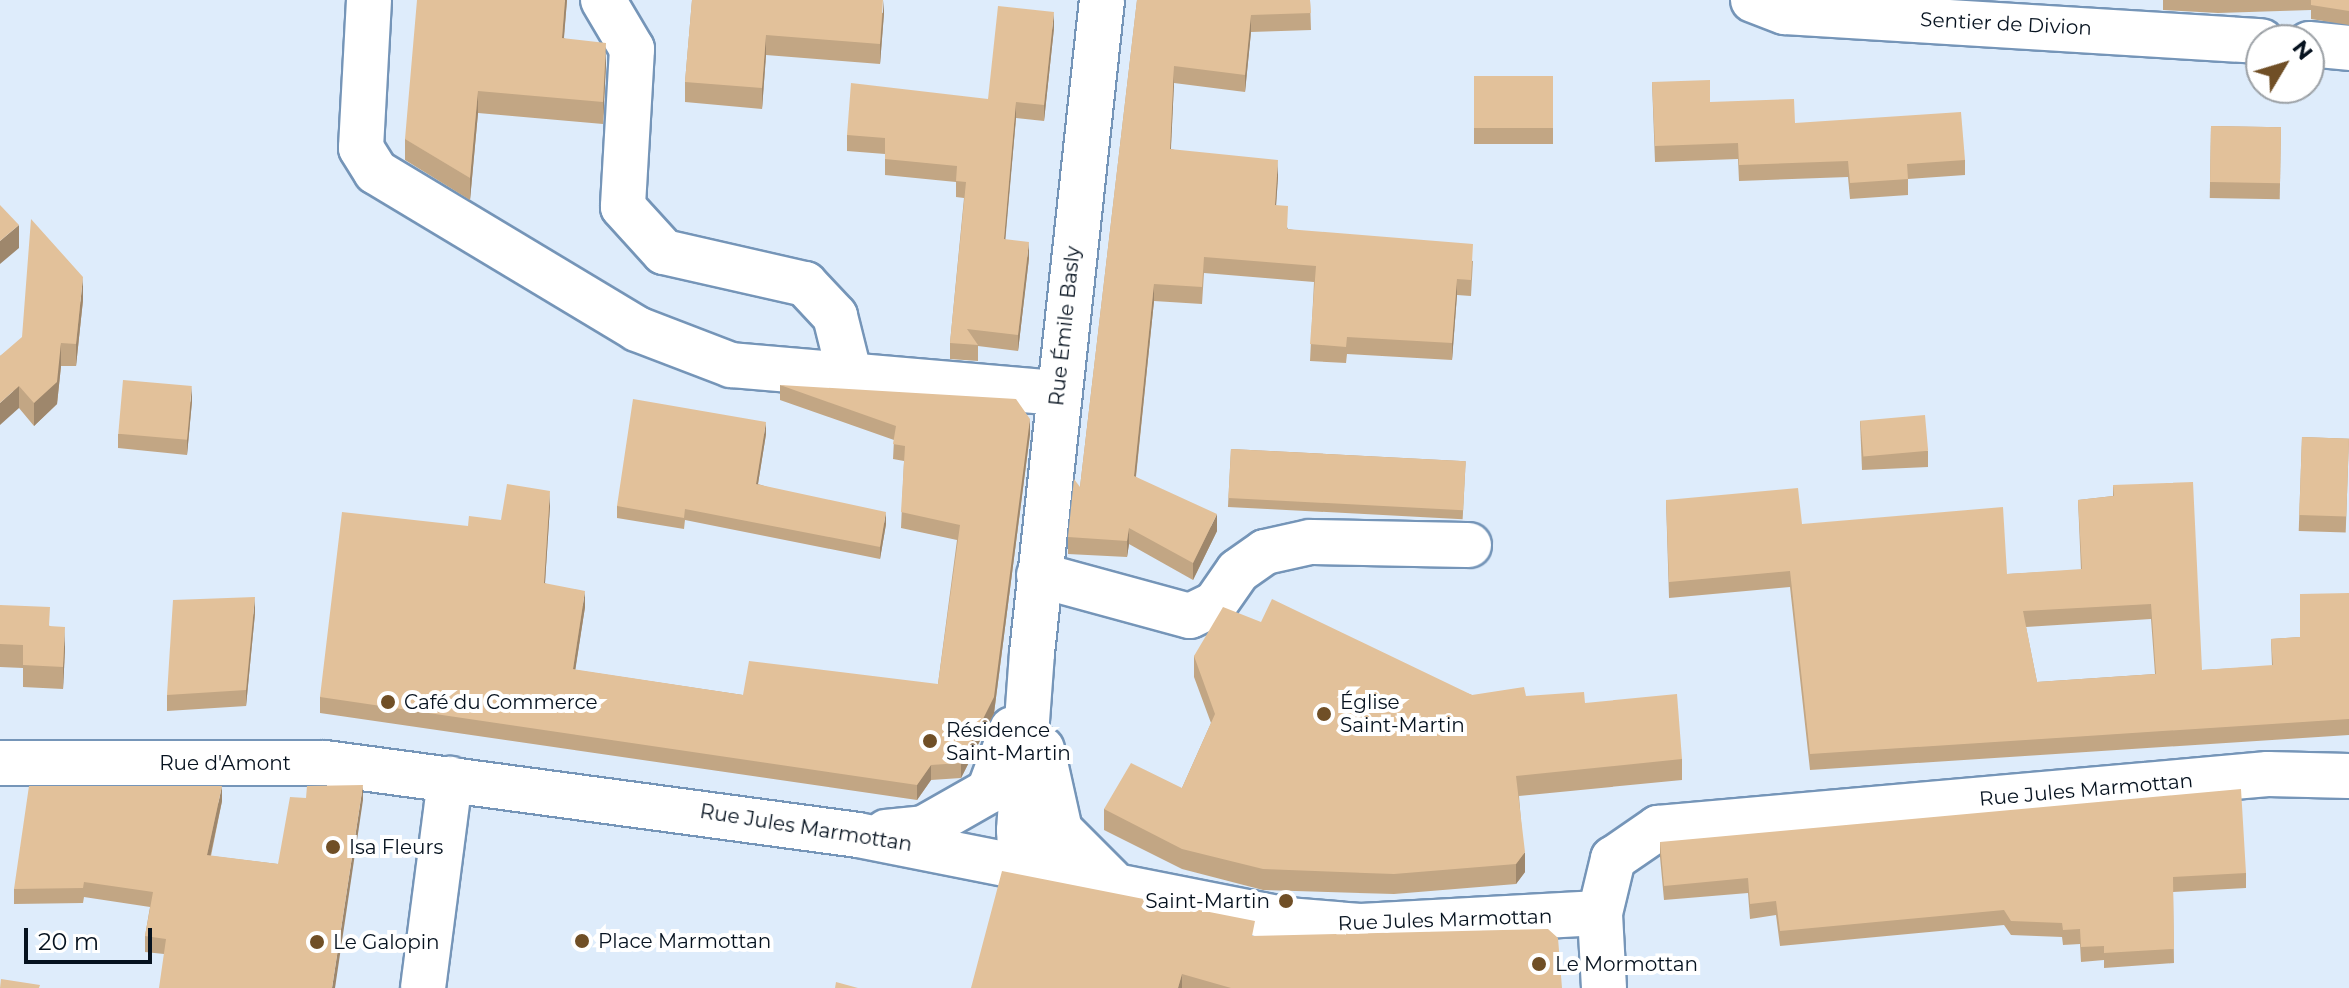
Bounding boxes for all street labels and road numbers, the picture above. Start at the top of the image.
street label: Sentier de Divion [1920,8,2092,40]
street label: Rue Émile Basly [1045,245,1085,407]
street label: Rue d'Amont [159,751,291,775]
street label: Rue Jules Marmottan [1978,769,2194,811]
street label: Rue Jules Marmottan [698,799,914,857]
street label: Rue Jules Marmottan [1337,904,1553,936]

